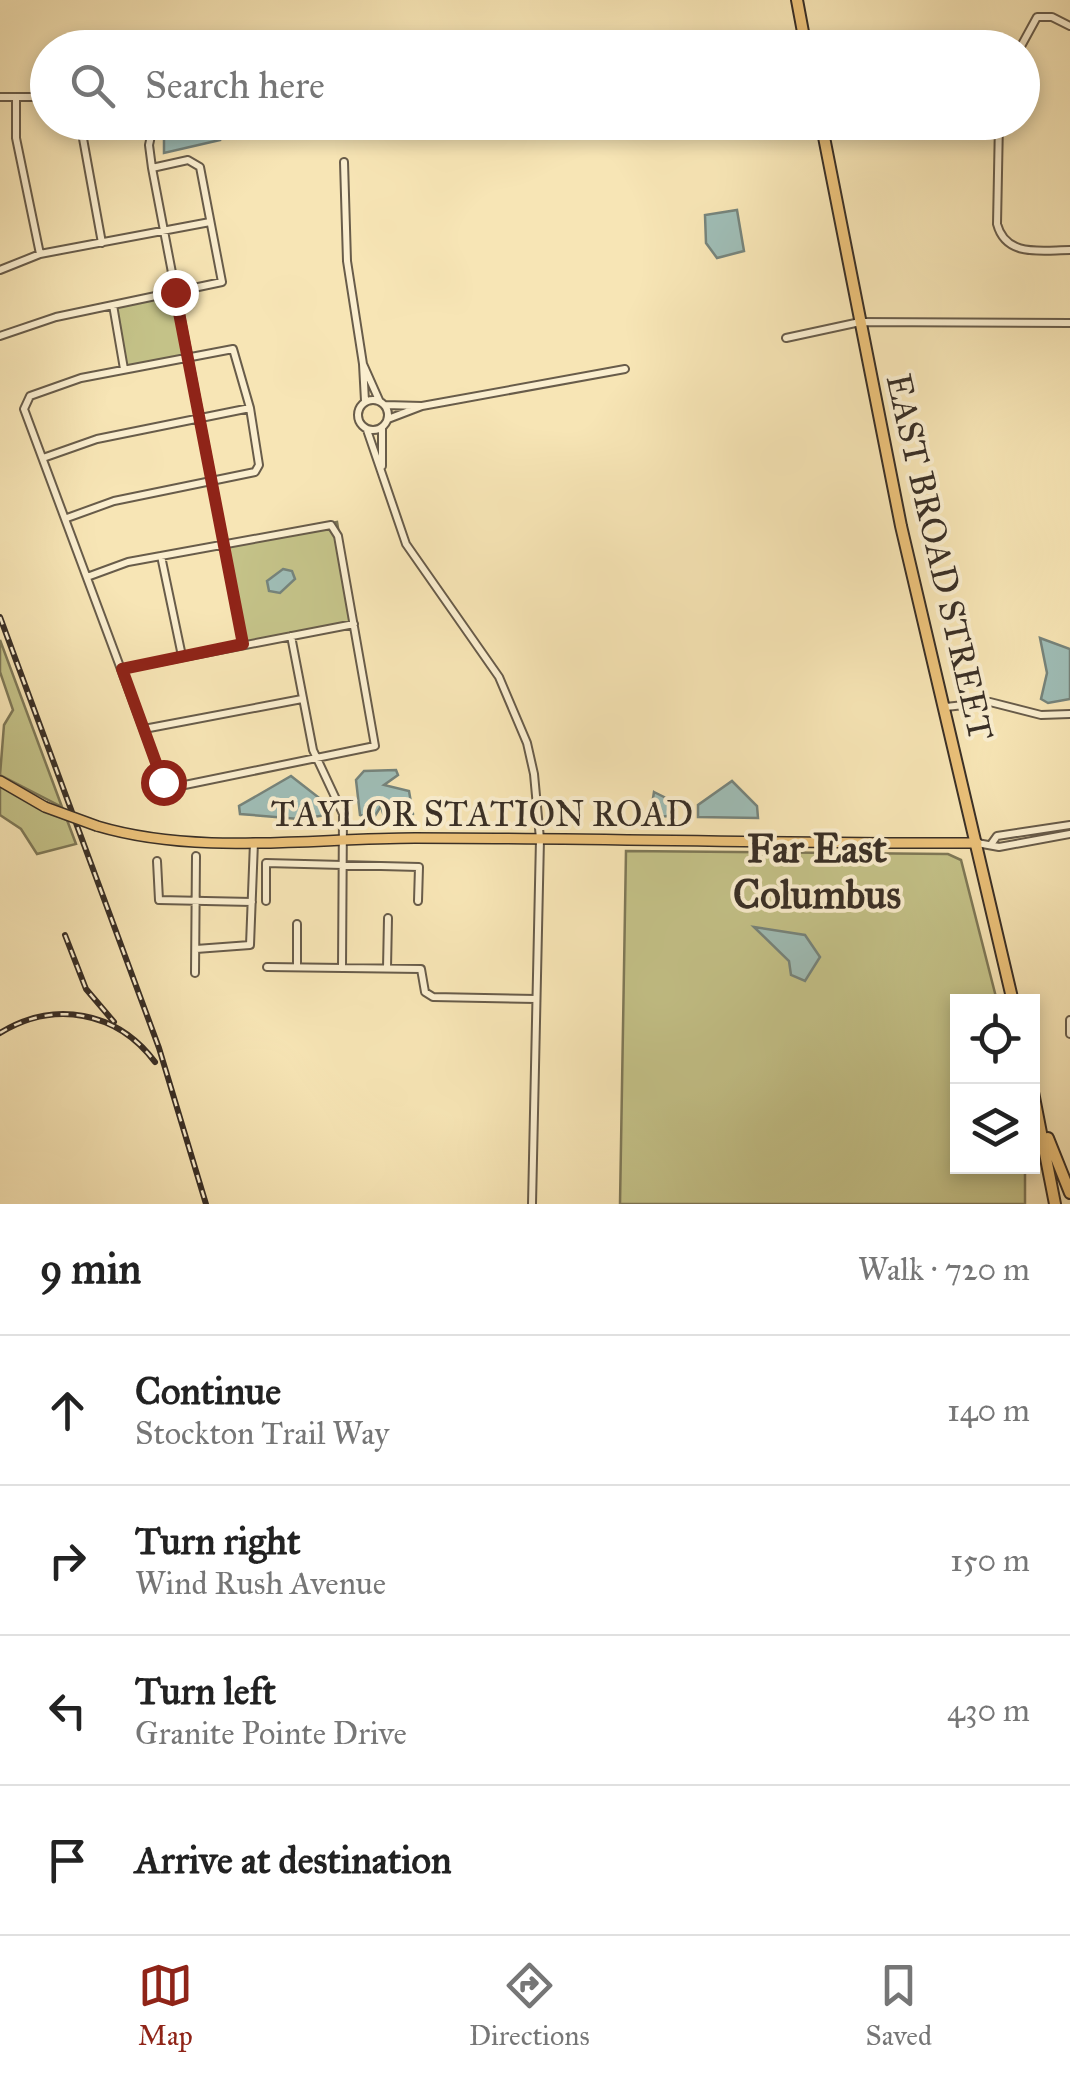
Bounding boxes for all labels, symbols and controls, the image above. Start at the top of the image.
search box [30,30,1040,140]
icon: search [65,58,120,113]
text: Search here [145,62,325,108]
route end [153,270,199,316]
street label: EAST BROAD STREET [876,370,1003,745]
route start [141,760,187,806]
street label: TAYLOR STATION ROAD [271,793,693,836]
district label: Far East Columbus [733,824,901,919]
map controls [950,994,1040,1174]
button: locate [950,994,1040,1084]
button: layers [950,1084,1040,1174]
text: 9 min [40,1243,141,1295]
text: Walk · 720 m [858,1250,1030,1289]
text: Continue [135,1368,281,1414]
icon: ahead [40,1383,95,1438]
text: 140 m [947,1391,1030,1430]
text: Stockton Trail Way [135,1414,389,1453]
text: Turn right [135,1518,301,1564]
icon: right [40,1533,95,1588]
text: 150 m [950,1541,1030,1580]
text: Wind Rush Avenue [135,1564,386,1603]
text: Turn left [135,1668,276,1714]
icon: left [40,1683,95,1738]
text: 430 m [947,1691,1030,1730]
text: Granite Pointe Drive [135,1714,407,1753]
icon: arrive [40,1833,95,1888]
text: Arrive at destination [135,1837,452,1883]
tab: Map [138,1958,193,2053]
tab: Directions [469,1958,590,2053]
tab: Saved [866,1958,932,2053]

